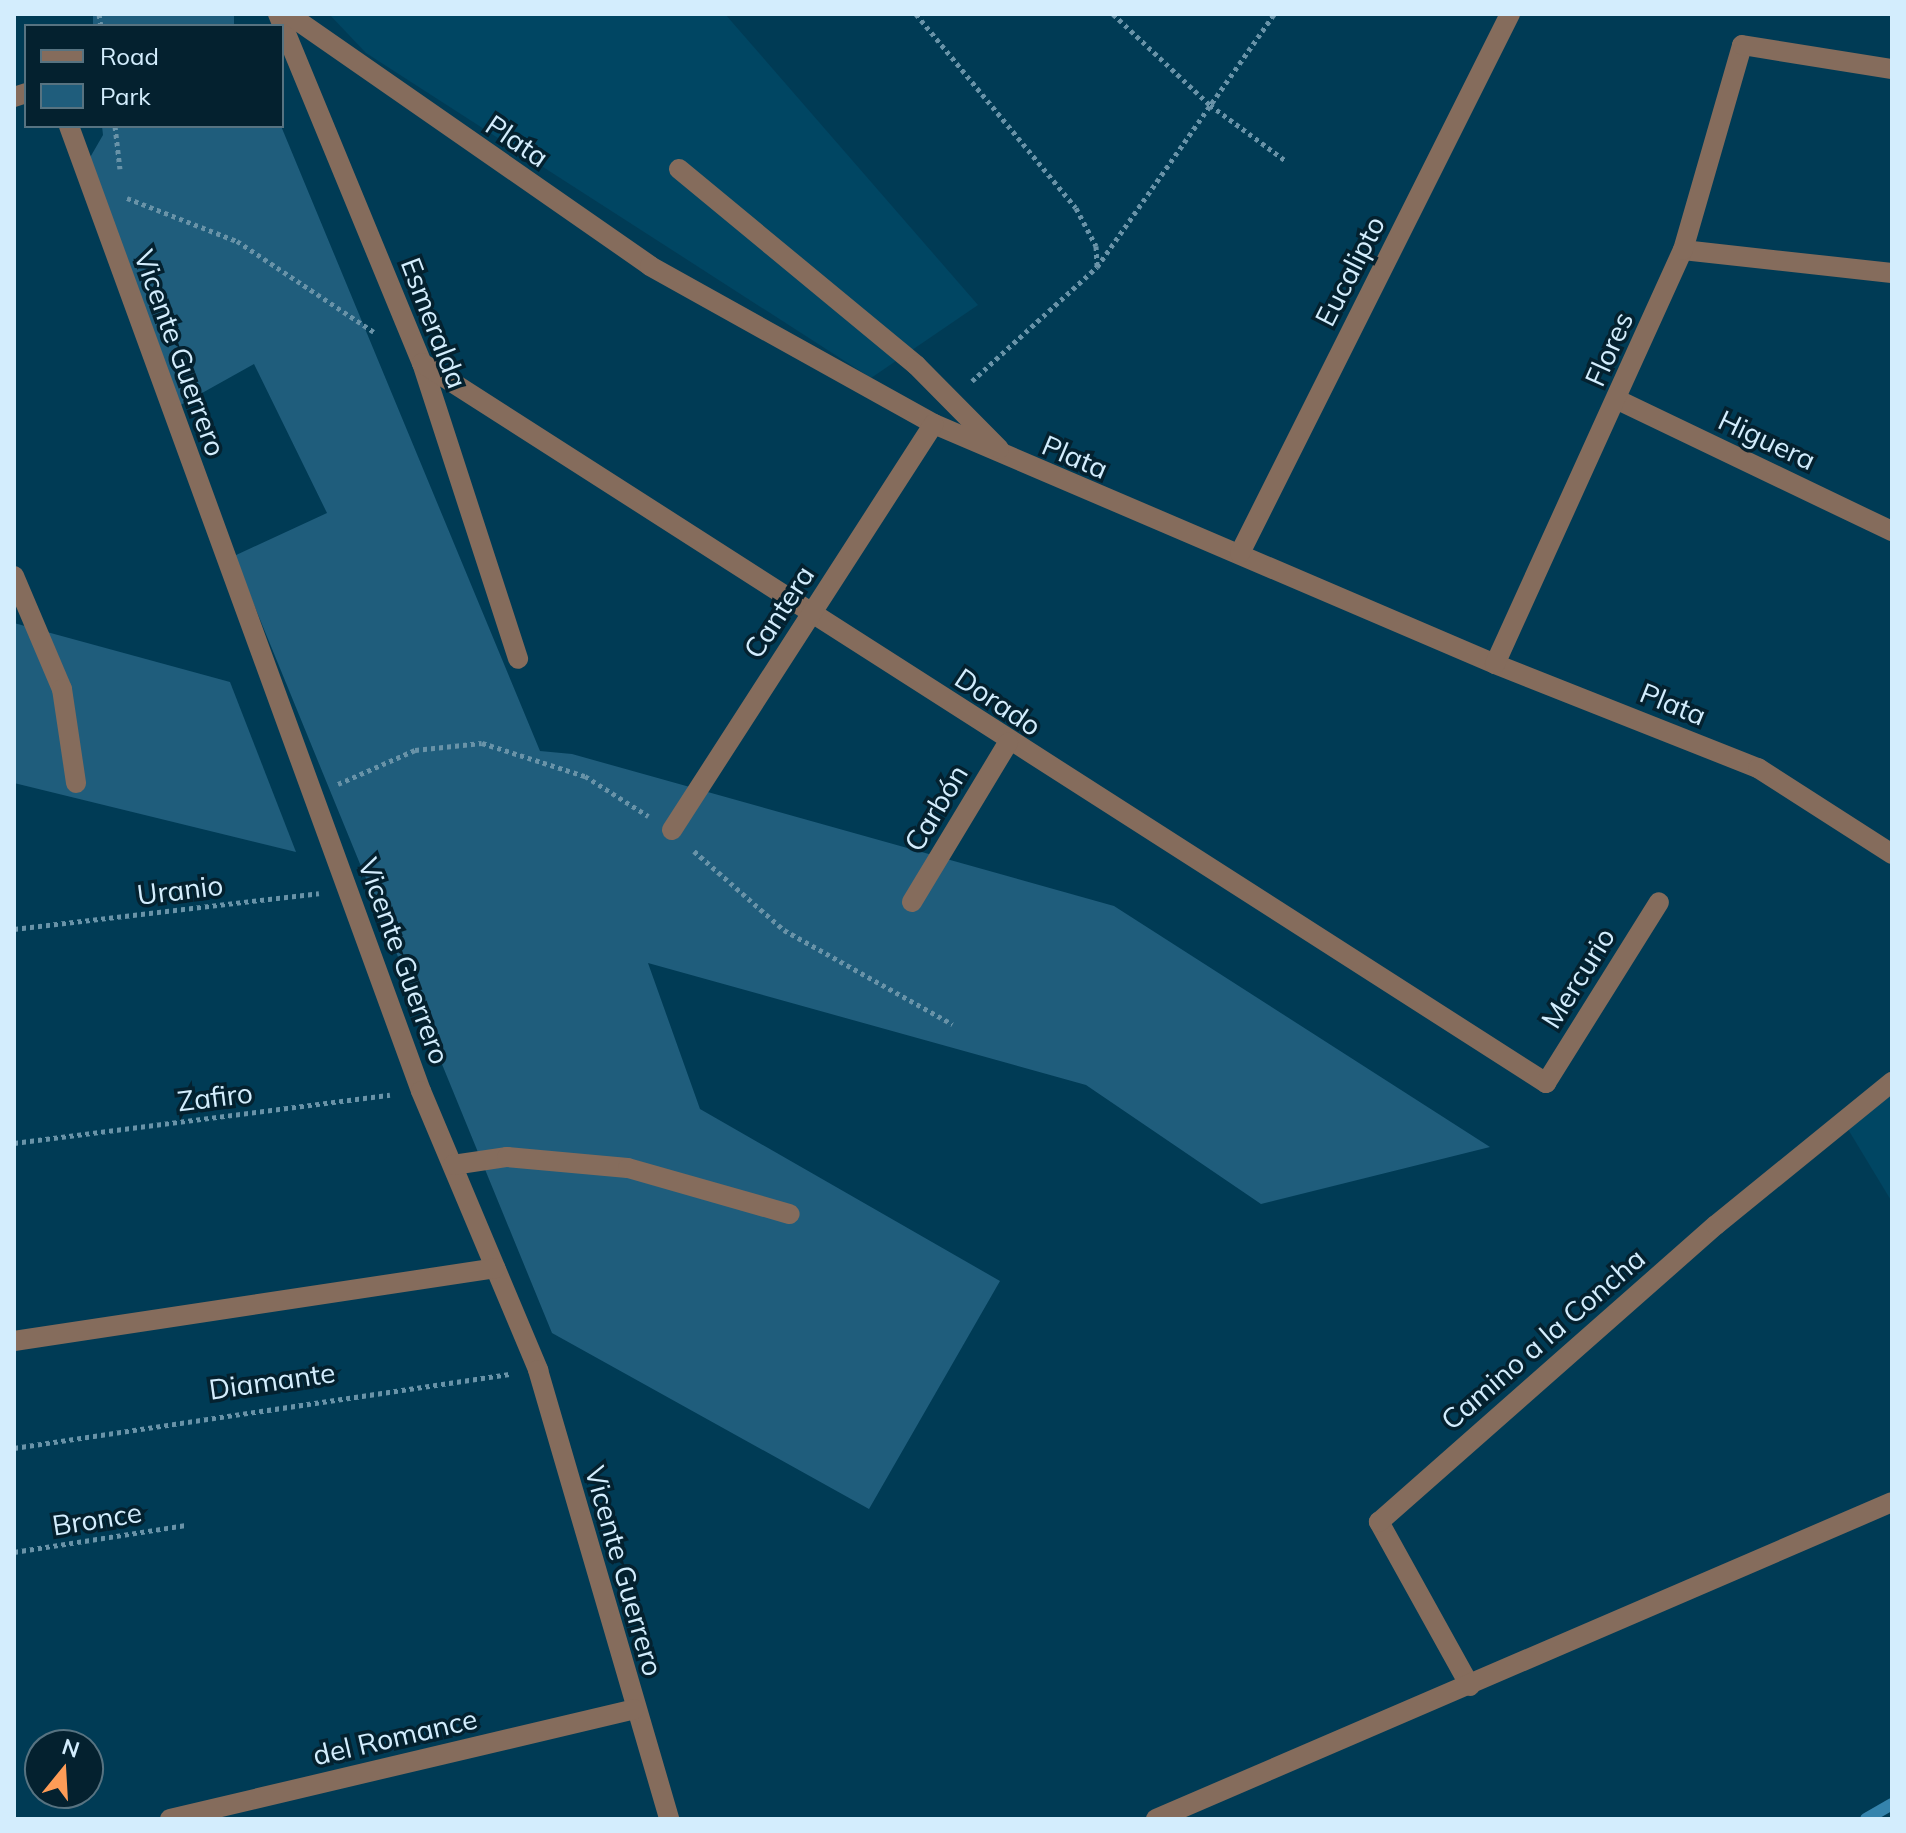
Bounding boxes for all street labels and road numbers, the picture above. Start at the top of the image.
street label: Plata [479,108,555,174]
street label: Eucalipto [1308,210,1392,332]
street label: Vicente Guerrero [127,245,233,461]
street label: Esmeralda [394,253,474,393]
street label: Flores [1578,307,1640,391]
street label: Higuera [1713,403,1821,477]
street label: Plata [1037,428,1113,486]
street label: Cantera [737,559,821,665]
street label: Dorado [949,661,1047,743]
street label: Plata [1635,676,1711,732]
street label: Carbón [897,759,975,857]
street label: Vicente Guerrero [351,853,457,1069]
street label: Uranio [135,868,225,912]
street label: Mercurio [1534,922,1622,1034]
street label: Zafiro [176,1076,254,1118]
street label: Camino a la Concha [1434,1241,1652,1437]
street label: Diamante [207,1356,337,1406]
street label: Vicente Guerrero [578,1462,670,1680]
street label: Bronce [50,1495,144,1543]
street label: del Romance [310,1702,480,1772]

